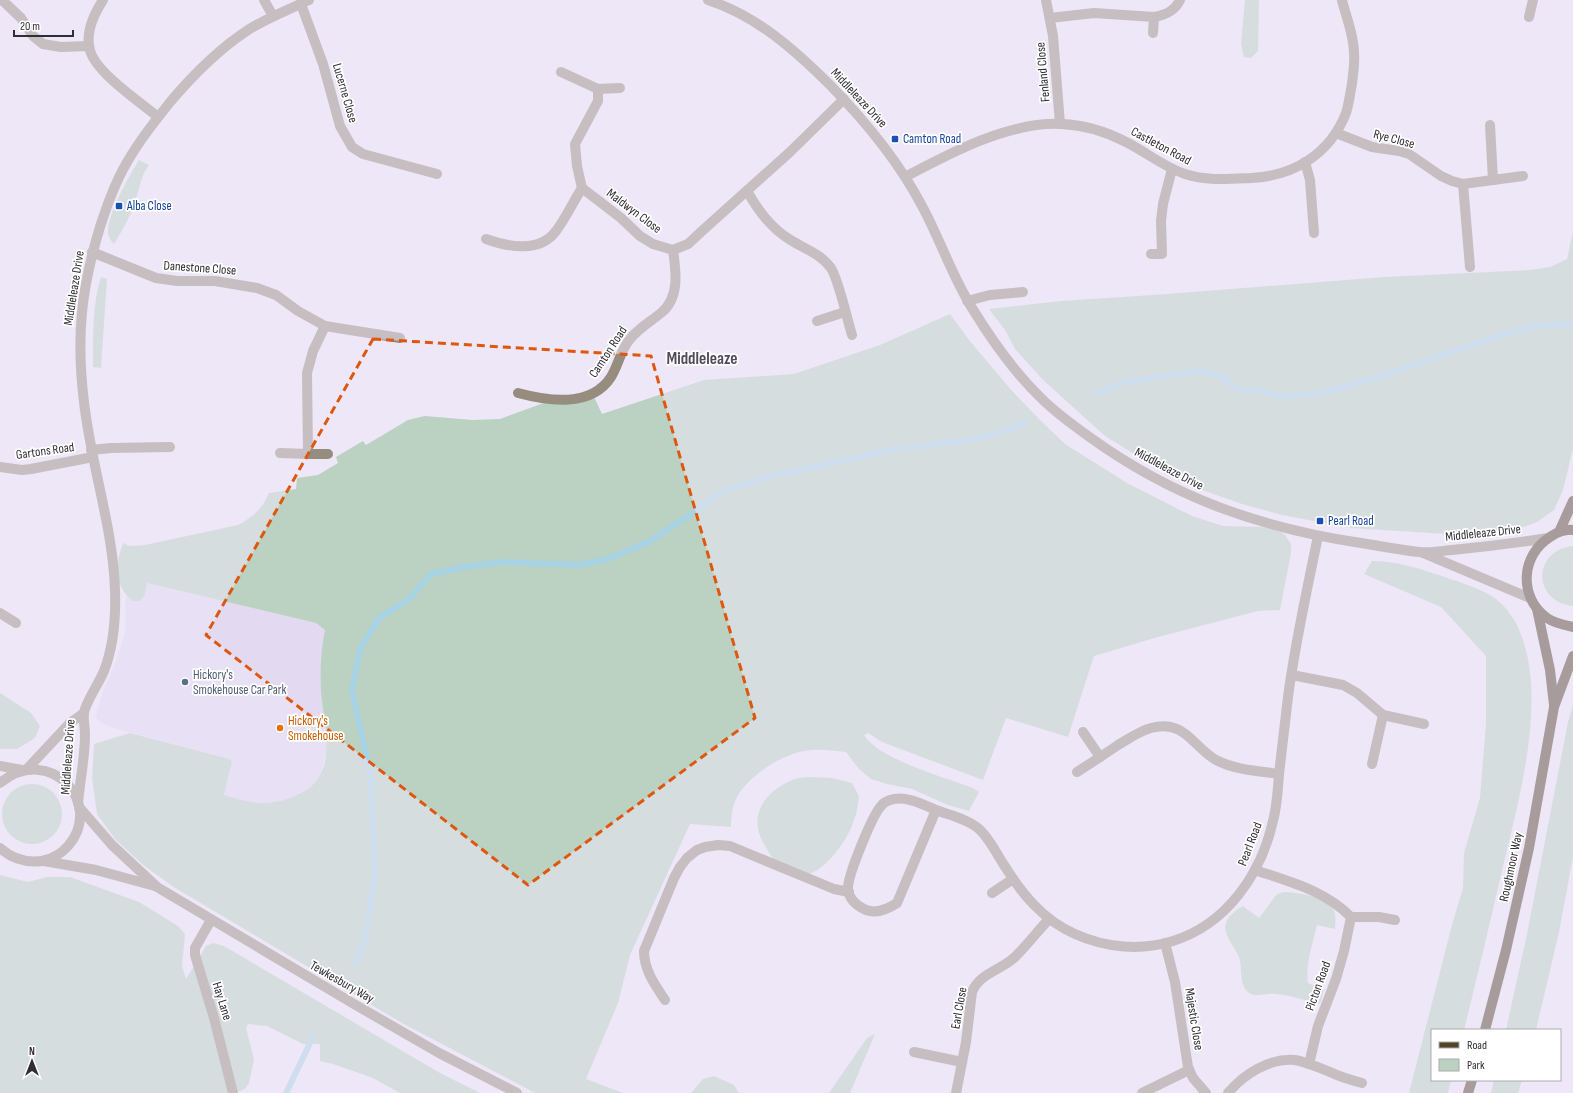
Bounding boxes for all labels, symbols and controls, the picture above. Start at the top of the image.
scale bar [14,12,73,38]
text: 20 m [20,19,40,34]
street label: Fenland Close [1032,41,1054,103]
street label: Lucerne Close [329,61,361,125]
street label: Middleleaze Drive [827,65,891,131]
street label: Castleton Road [1128,123,1194,169]
street label: Rye Close [1372,126,1416,152]
place label: Camton Road [903,131,961,147]
marker: Camton Road [890,134,900,144]
street label: Maldwyn Close [603,185,665,237]
place label: Alba Close [126,198,172,214]
marker: Alba Close [114,201,124,211]
street label: Middleleaze Drive [60,249,88,327]
street label: Danestone Close [163,257,237,279]
street label: Camton Road [585,323,631,381]
district label: Middleleaze [667,349,737,369]
street label: Gartons Road [15,439,75,463]
street label: Middleleaze Drive [1132,444,1206,494]
place label: Pearl Road [1328,513,1374,529]
marker: Pearl Road [1315,516,1325,526]
street label: Middleleaze Drive [1444,521,1522,545]
place label: Hickory's Smokehouse Car Park [193,667,287,698]
marker: Hickory's Smokehouse Car Park [180,677,190,687]
place label: Hickory's Smokehouse [288,713,344,744]
street label: Middleleaze Drive [57,719,79,795]
marker: Hickory's Smokehouse [275,723,285,733]
street label: Pearl Road [1234,820,1266,868]
street label: Roughmoor Way [1496,831,1526,903]
street label: Tewkesbury Way [307,957,377,1007]
street label: Picton Road [1302,959,1334,1013]
street label: Hay Lane [209,980,235,1022]
street label: Earl Close [947,986,971,1030]
street label: Majestic Close [1181,987,1207,1051]
legend [1431,1029,1561,1081]
text: Road [1467,1038,1487,1053]
north arrow [12,1041,52,1081]
text: N [29,1045,35,1058]
text: Park [1467,1058,1485,1073]

